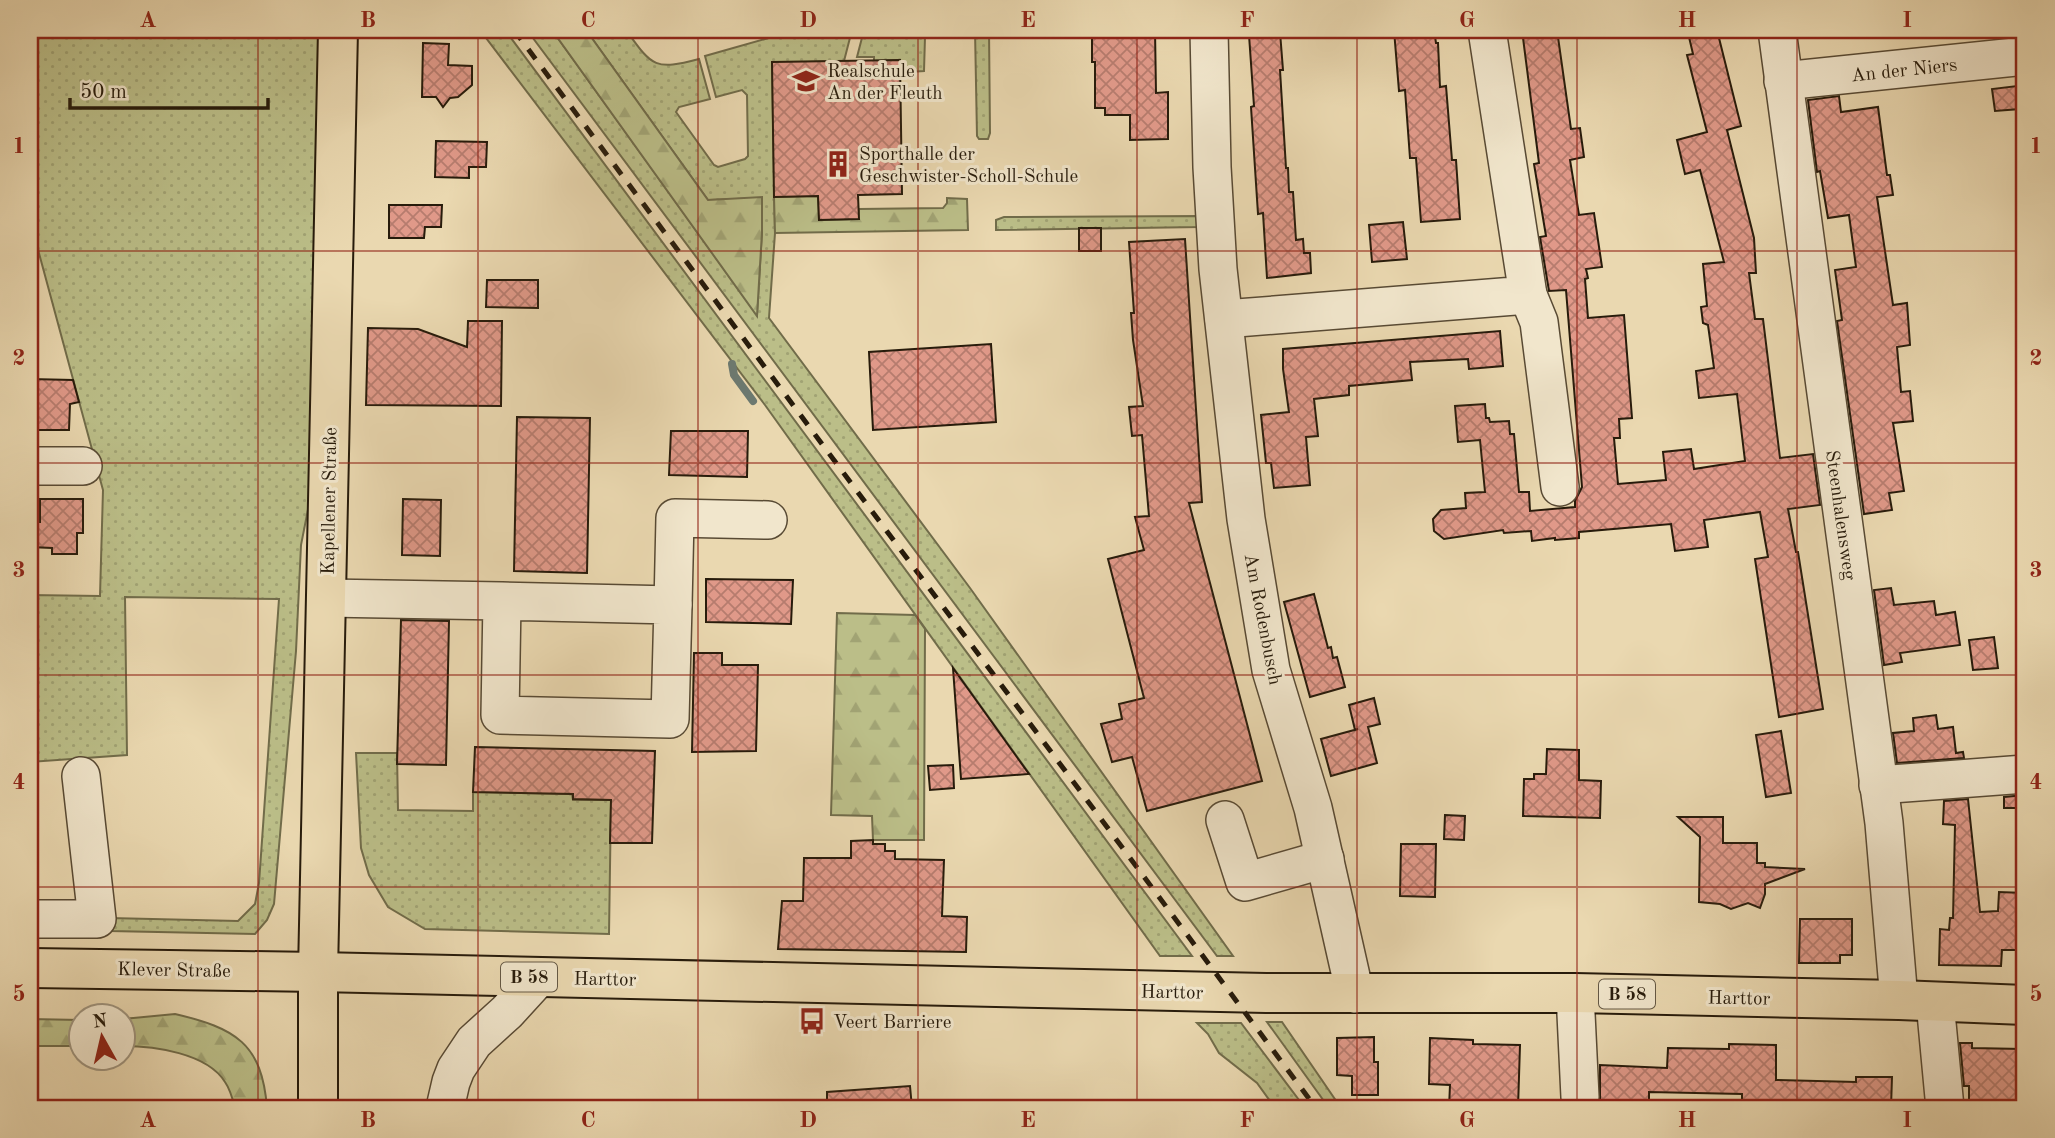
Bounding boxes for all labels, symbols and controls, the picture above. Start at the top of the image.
text: A [139,9,157,32]
text: B [360,9,376,32]
text: C [580,9,596,32]
text: D [799,9,817,32]
text: E [1020,9,1036,32]
text: F [1239,9,1255,32]
text: G [1459,9,1475,32]
text: H [1678,9,1696,32]
text: I [1902,9,1912,32]
street label: An der Niers [1850,56,1958,86]
place label: Realschule An der Fleuth [827,63,943,104]
scale bar [70,66,268,110]
school or university icon: Realschule An der Fleuth [791,66,821,96]
text: 50 m [80,82,127,103]
text: 1 [12,135,26,158]
text: 1 [2029,135,2043,158]
place label: Sporthalle der Geschwister-Scholl-Schule [859,146,1078,187]
building icon: Sporthalle der Geschwister-Scholl-Schule [823,149,853,179]
text: 2 [12,347,26,370]
text: 2 [2029,347,2043,370]
street label: Kapellener Straße [320,427,341,575]
street label: Steenhalensweg [1821,449,1858,582]
street label: Am Rodenbusch [1239,552,1284,687]
text: 3 [12,559,26,582]
text: 3 [2029,559,2043,582]
text: 4 [12,771,26,794]
text: 4 [2029,771,2043,794]
street label: Klever Straße [117,961,231,982]
road number: B 58 [501,962,557,992]
street label: Harttor [573,970,637,991]
road number: B 58 [1599,979,1655,1009]
text: 5 [12,983,26,1006]
street label: Harttor [1140,983,1204,1004]
text: 5 [2029,983,2043,1006]
street label: Harttor [1707,989,1771,1010]
north arrow [66,1002,136,1072]
bus stop icon: Veert Barriere [797,1006,827,1036]
text: N [91,1012,109,1033]
place label: Veert Barriere [833,1014,952,1033]
text: A [139,1109,157,1132]
text: B [360,1109,376,1132]
text: C [580,1109,596,1132]
text: D [799,1109,817,1132]
text: E [1020,1109,1036,1132]
text: F [1239,1109,1255,1132]
text: G [1459,1109,1475,1132]
text: H [1678,1109,1696,1132]
text: I [1902,1109,1912,1132]

